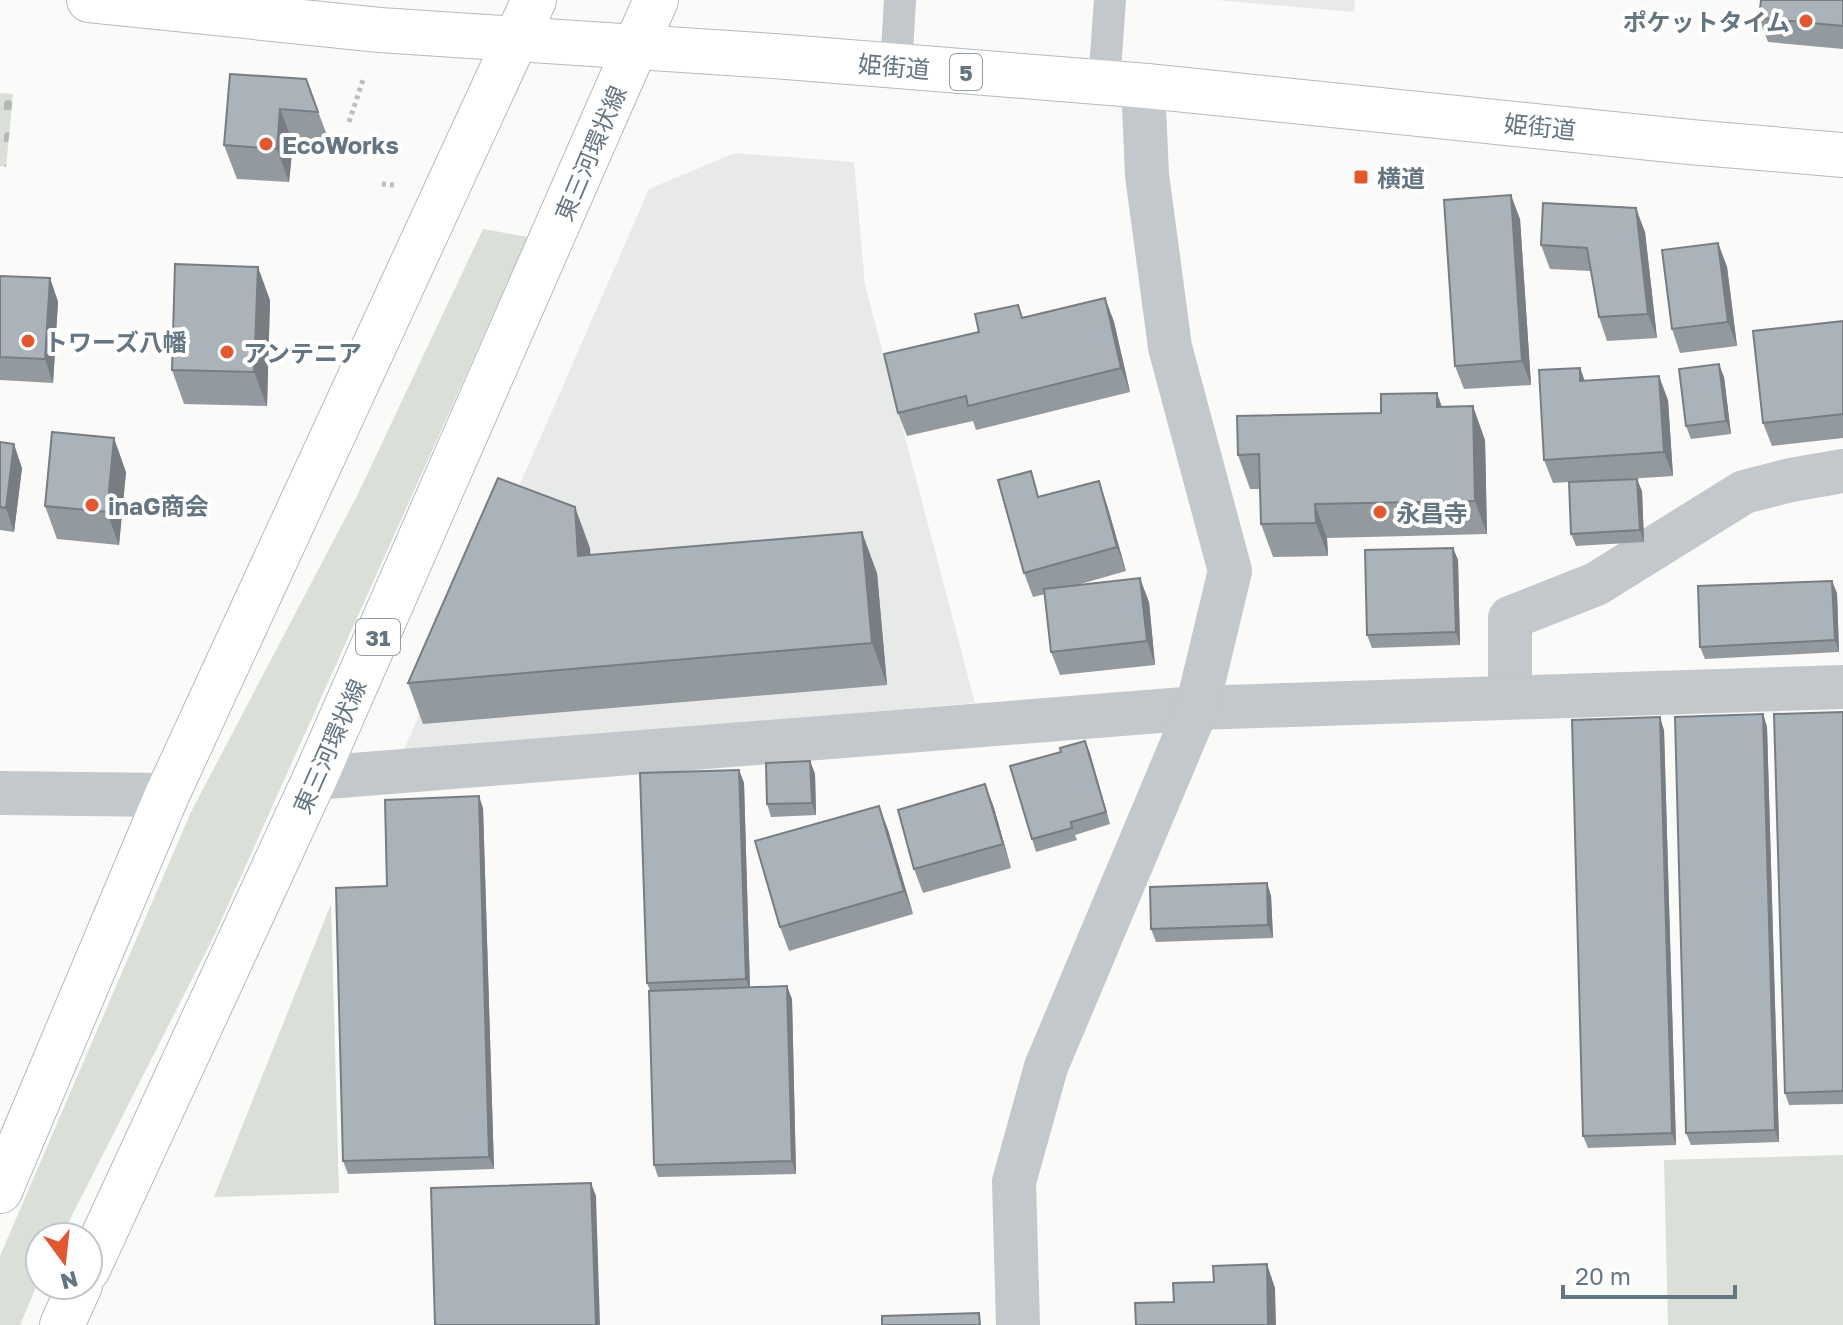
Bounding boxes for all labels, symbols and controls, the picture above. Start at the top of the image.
place label: ポケットタイム [1622,7,1790,36]
marker: ポケットタイム [1797,12,1815,30]
street label: 姫街道 [857,48,931,84]
road number: 5 [950,54,982,90]
street label: 東三河環状線 [549,81,631,225]
street label: 姫街道 [1503,108,1577,144]
place label: EcoWorks [282,130,399,159]
marker: EcoWorks [257,135,275,153]
place label: 横道 [1377,163,1425,192]
marker: 横道 [1352,168,1370,186]
place label: トワーズ八幡 [44,327,187,356]
marker: トワーズ八幡 [19,332,37,350]
place label: アンテニア [243,338,362,367]
marker: アンテニア [218,343,236,361]
place label: inaG商会 [108,491,209,520]
marker: inaG商会 [83,496,101,514]
place label: 永昌寺 [1396,498,1468,527]
marker: 永昌寺 [1371,503,1389,521]
road number: 31 [356,619,400,655]
street label: 東三河環状線 [286,674,372,818]
north arrow [24,1221,104,1301]
scale bar [1563,1249,1735,1299]
text: 20 m [1575,1261,1631,1290]
text: N [58,1266,81,1296]

